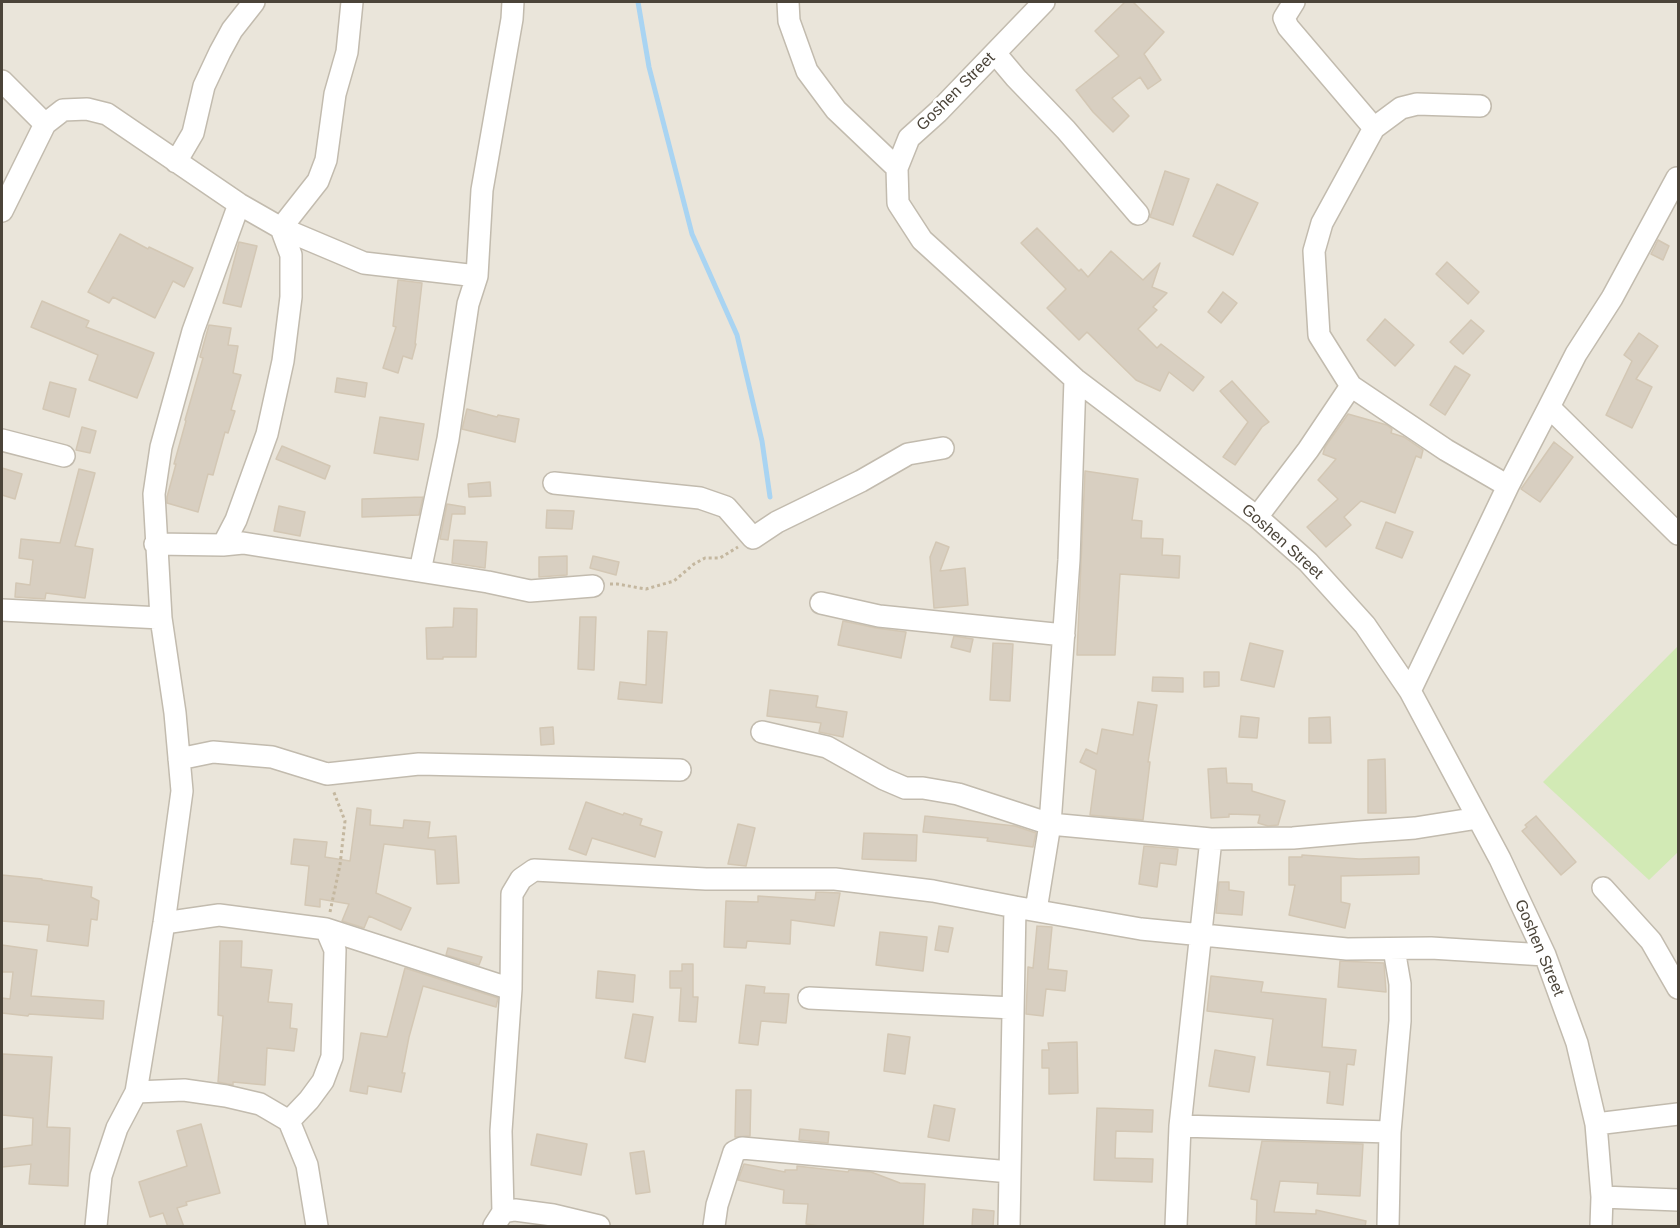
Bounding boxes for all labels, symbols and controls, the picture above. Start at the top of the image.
street label: Goshen Street [913,49,999,135]
street label: Goshen Street [1237,500,1327,584]
street label: Goshen Street [1510,897,1568,999]

